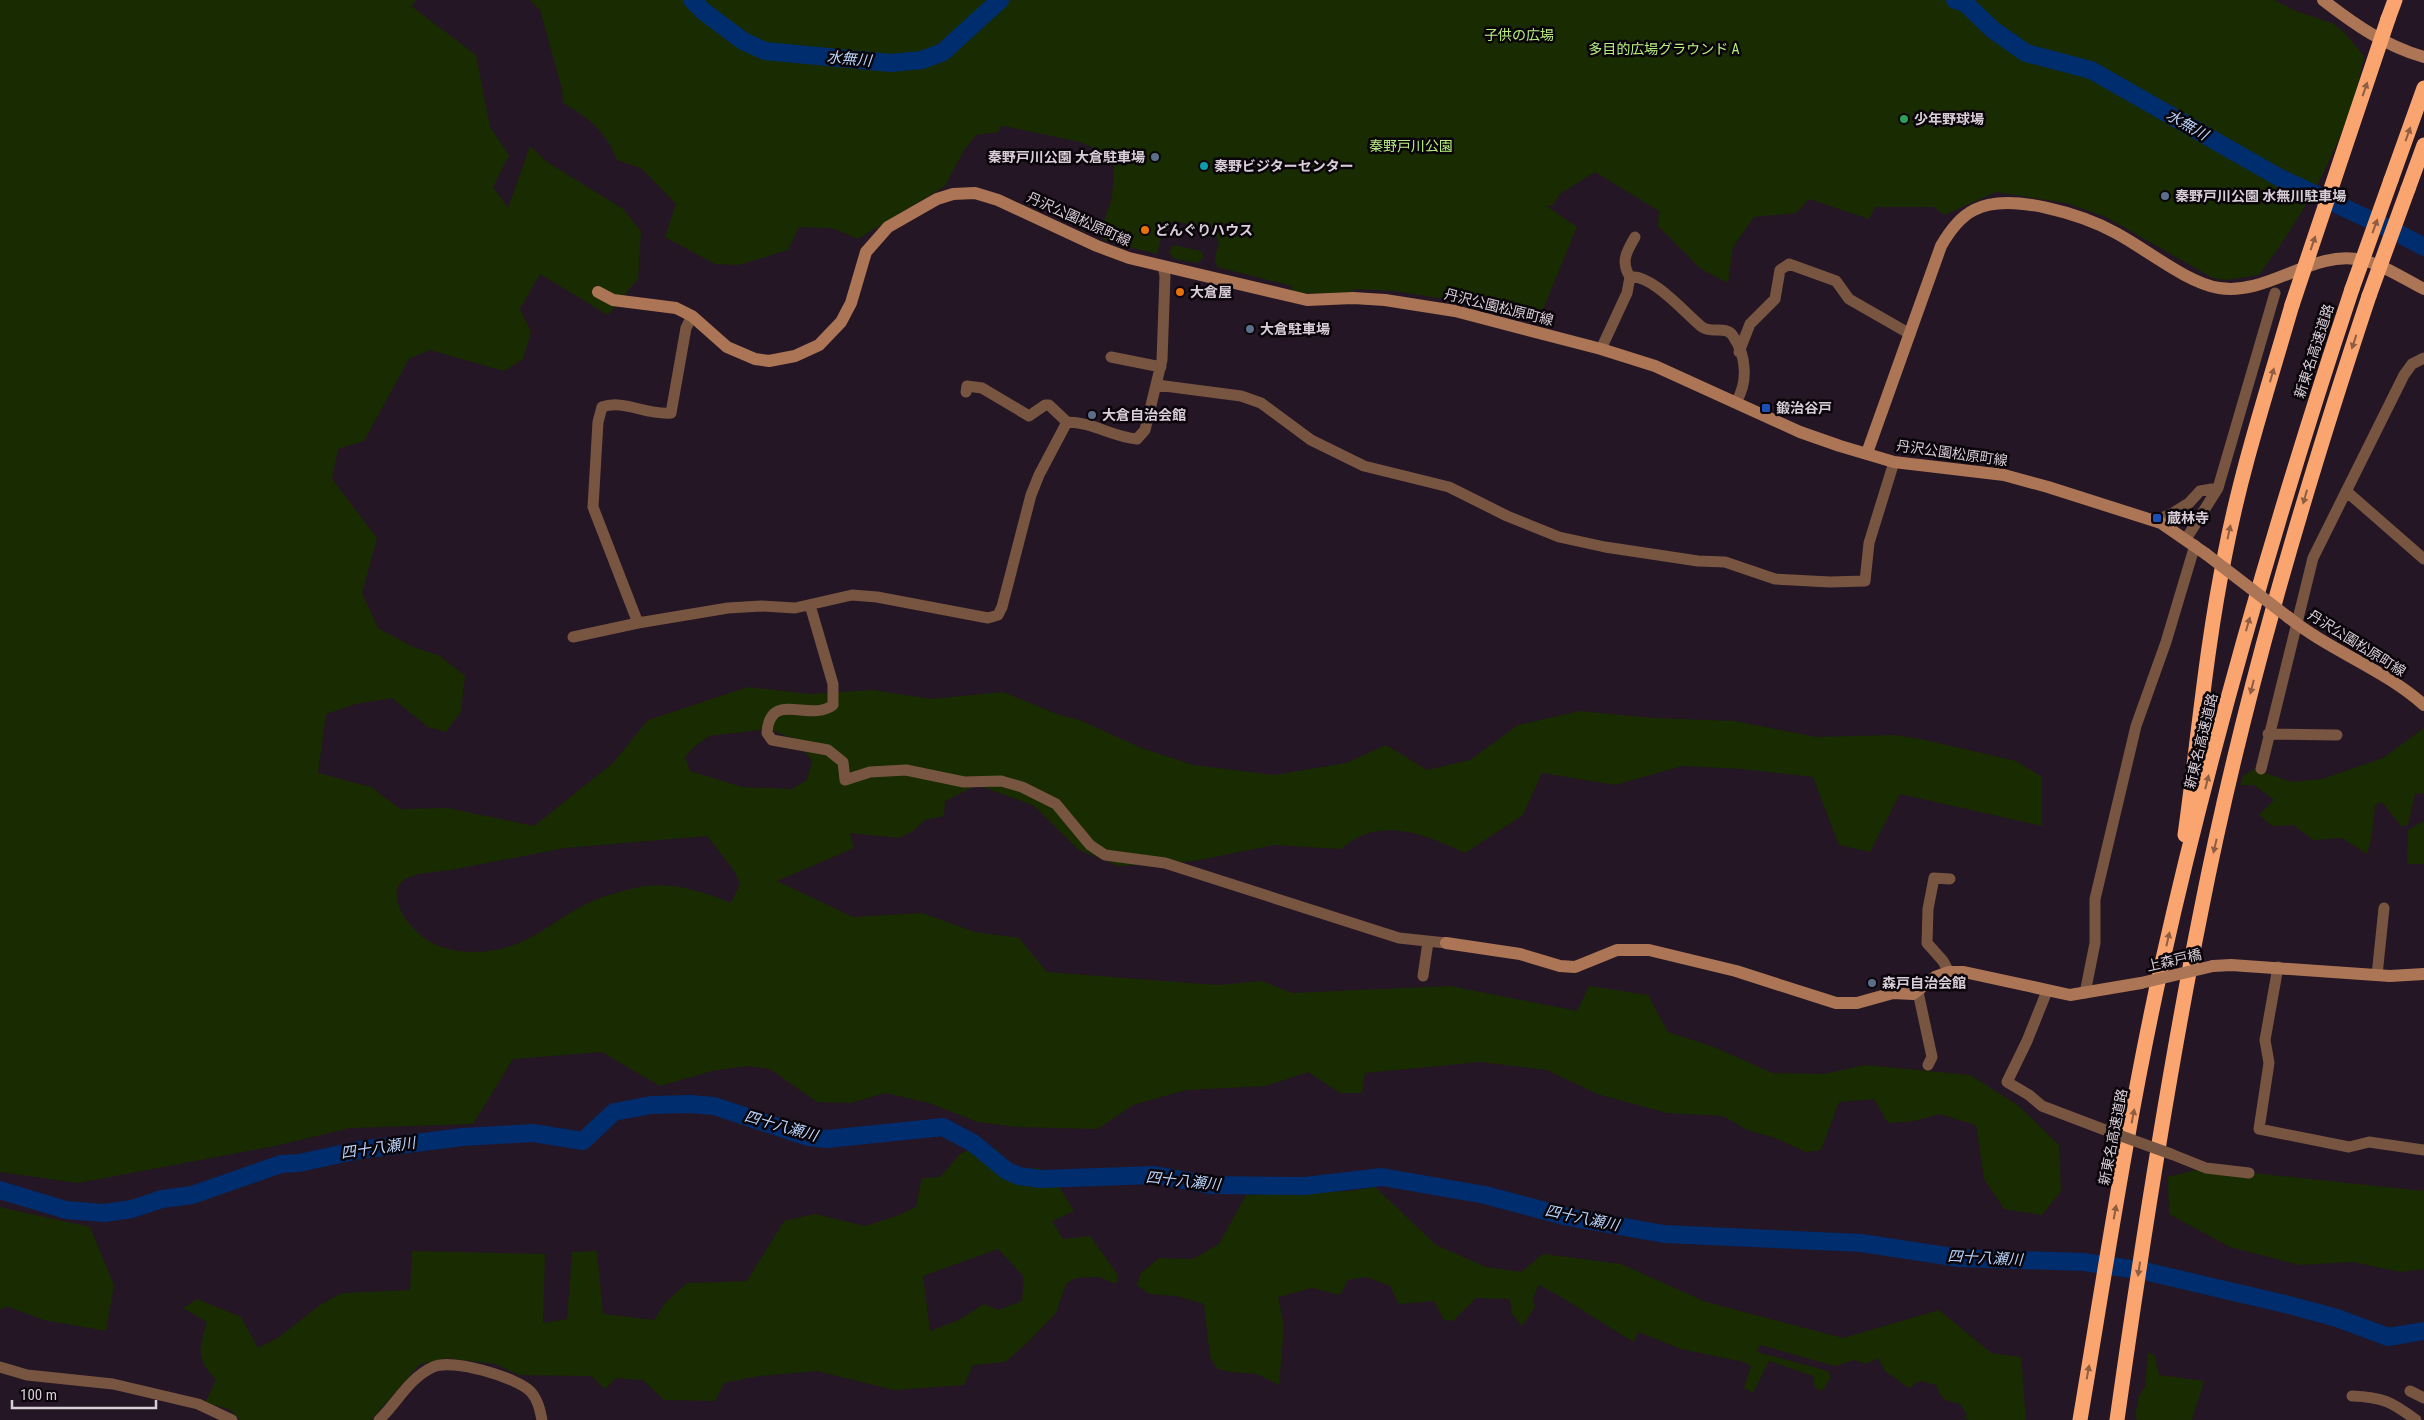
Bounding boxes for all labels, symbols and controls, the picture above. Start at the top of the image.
park label: 子供の広場 [1484,27,1554,43]
park label: 多目的広場グラウンド A [1588,41,1740,57]
water label: 水無川 [826,48,874,70]
one-way arrow [2362,81,2369,96]
water label: 水無川 [2163,106,2213,145]
place label: 少年野球場 [1914,111,1984,127]
marker: 少年野球場 [1898,113,1910,125]
one-way arrow [2404,126,2412,141]
park label: 秦野戸川公園 [1369,138,1453,154]
place label: 秦野戸川公園 大倉駐車場 [988,149,1145,165]
marker: 秦野戸川公園 大倉駐車場 [1149,151,1161,163]
place label: 秦野ビジターセンター [1214,158,1354,174]
marker: 秦野ビジターセンター [1198,160,1210,172]
place label: 秦野戸川公園 水無川駐車場 [2175,188,2346,204]
street label: 丹沢公園松原町線 [1025,189,1133,249]
marker: 秦野戸川公園 水無川駐車場 [2159,190,2171,202]
one-way arrow [2371,218,2379,233]
place label: どんぐりハウス [1155,222,1253,238]
marker: どんぐりハウス [1139,224,1151,236]
one-way arrow [2310,235,2317,250]
place label: 大倉屋 [1190,284,1232,300]
marker: 大倉屋 [1174,286,1186,298]
street label: 丹沢公園松原町線 [1443,286,1555,328]
street label: 新東名高速道路 [2291,302,2337,400]
place label: 大倉駐車場 [1260,321,1330,337]
marker: 大倉駐車場 [1244,323,1256,335]
one-way arrow [2349,335,2357,350]
one-way arrow [2268,367,2276,382]
place label: 鍛治谷戸 [1776,400,1832,416]
marker: 鍛治谷戸 [1760,402,1772,414]
place label: 大倉自治会館 [1102,407,1186,423]
marker: 大倉自治会館 [1086,409,1098,421]
street label: 丹沢公園松原町線 [1895,437,2009,469]
one-way arrow [2300,490,2308,505]
place label: 蔵林寺 [2167,510,2209,526]
marker: 蔵林寺 [2151,512,2163,524]
one-way arrow [2226,523,2234,539]
street label: 丹沢公園松原町線 [2305,607,2409,679]
one-way arrow [2245,617,2253,632]
one-way arrow [2248,680,2256,695]
street label: 新東名高速道路 [2181,692,2221,790]
one-way arrow [2203,774,2211,789]
one-way arrow [2211,838,2219,853]
one-way arrow [2164,932,2172,947]
street label: 上森戸橋 [2145,946,2203,974]
place label: 森戸自治会館 [1882,975,1966,991]
marker: 森戸自治会館 [1866,977,1878,989]
street label: 新東名高速道路 [2096,1087,2130,1187]
water label: 四十八瀬川 [742,1107,821,1146]
one-way arrow [2129,1108,2137,1123]
water label: 四十八瀬川 [340,1134,418,1162]
water label: 四十八瀬川 [1145,1168,1223,1194]
water label: 四十八瀬川 [1543,1201,1623,1235]
one-way arrow [2112,1203,2120,1219]
water label: 四十八瀬川 [1947,1247,2025,1269]
one-way arrow [2134,1261,2142,1277]
one-way arrow [2085,1364,2093,1380]
scale bar [12,1378,156,1410]
text: 100 m [20,1386,57,1404]

